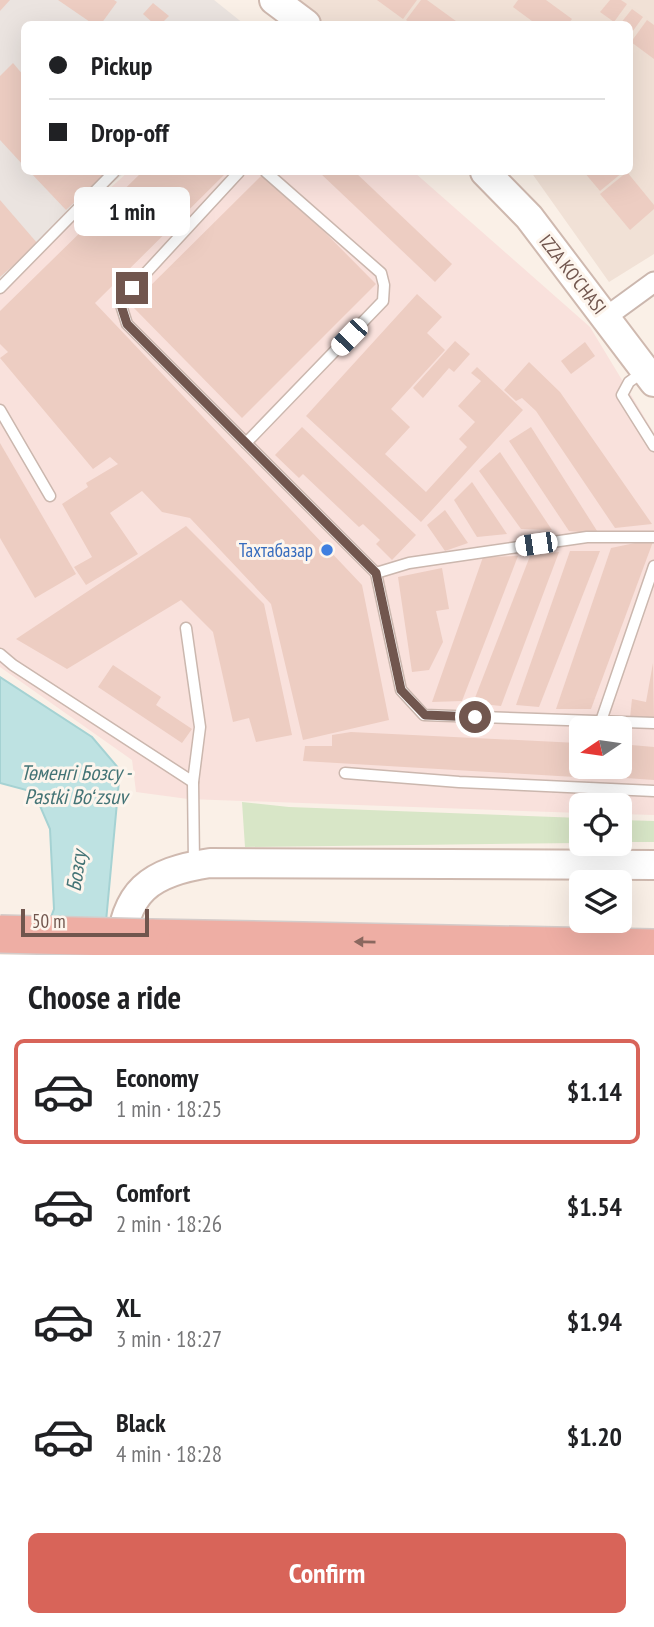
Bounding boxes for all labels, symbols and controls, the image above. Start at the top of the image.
text: Pickup [91,49,152,82]
text: Drop-off [91,116,169,149]
callout: 1 min [74,187,190,236]
text: 1 min [109,197,155,226]
street label: IZZA KO'CHASI [534,229,612,319]
route end [116,272,148,304]
car [327,315,372,359]
car [514,531,559,557]
place label: Тахтабазар [239,538,313,562]
marker: Тахтабазар [319,542,335,558]
route start [459,701,491,733]
north arrow [569,716,632,779]
map controls [569,716,632,933]
water label: Төменгі Бозсу - Pastki Boʻzsuv [21,759,132,810]
button: locate [569,793,632,856]
water label: Бозсу [59,846,93,893]
button: layers [569,870,632,933]
scale bar [21,906,149,938]
text: 50 m [32,909,66,933]
one-way arrow [354,937,376,948]
text: Choose a ride [28,976,181,1018]
icon: car [32,1060,95,1123]
text: Economy [116,1061,198,1094]
text: $1.14 [567,1075,622,1108]
text: 1 min · 18:25 [116,1094,222,1123]
icon: car [32,1175,95,1238]
text: Comfort [116,1176,190,1209]
text: $1.54 [567,1190,622,1223]
text: 2 min · 18:26 [116,1209,222,1238]
icon: car [32,1290,95,1353]
text: XL [116,1291,141,1324]
text: $1.94 [567,1305,622,1338]
text: 3 min · 18:27 [116,1324,222,1353]
icon: car [32,1405,95,1468]
text: Black [116,1406,166,1439]
text: $1.20 [567,1420,622,1453]
text: 4 min · 18:28 [116,1439,222,1468]
button: Confirm [28,1533,626,1613]

